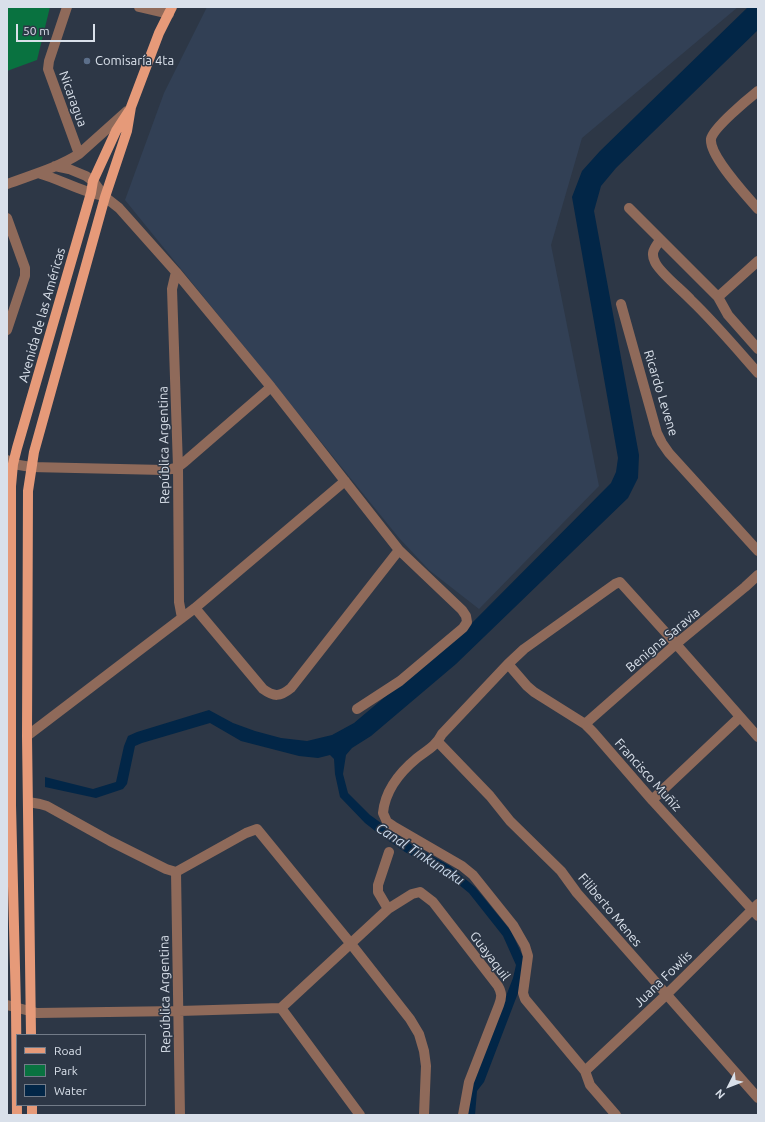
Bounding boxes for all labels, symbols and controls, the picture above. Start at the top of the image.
scale bar [18,16,97,42]
text: 50 m [23,24,50,37]
place label: Comisaría 4ta [95,53,174,69]
marker: Comisaría 4ta [82,56,92,66]
street label: Nicaragua [56,69,90,129]
street label: Avenida de las Américas [15,246,69,384]
street label: Ricardo Levene [641,348,681,438]
street label: República Argentina [155,386,173,504]
street label: Benigna Saravia [623,605,703,675]
street label: Francisco Muñiz [611,735,685,815]
water label: Canal Tinkunaku [373,819,467,889]
street label: Filiberto Menes [575,870,645,950]
street label: Guayaquil [467,928,513,984]
street label: República Argentina [156,935,174,1053]
street label: Juana Fowlis [631,948,695,1010]
legend [16,1034,146,1106]
text: Road [54,1044,82,1057]
text: Park [54,1064,78,1077]
north arrow [709,1066,749,1106]
text: Water [54,1084,87,1097]
text: N [713,1087,727,1101]

